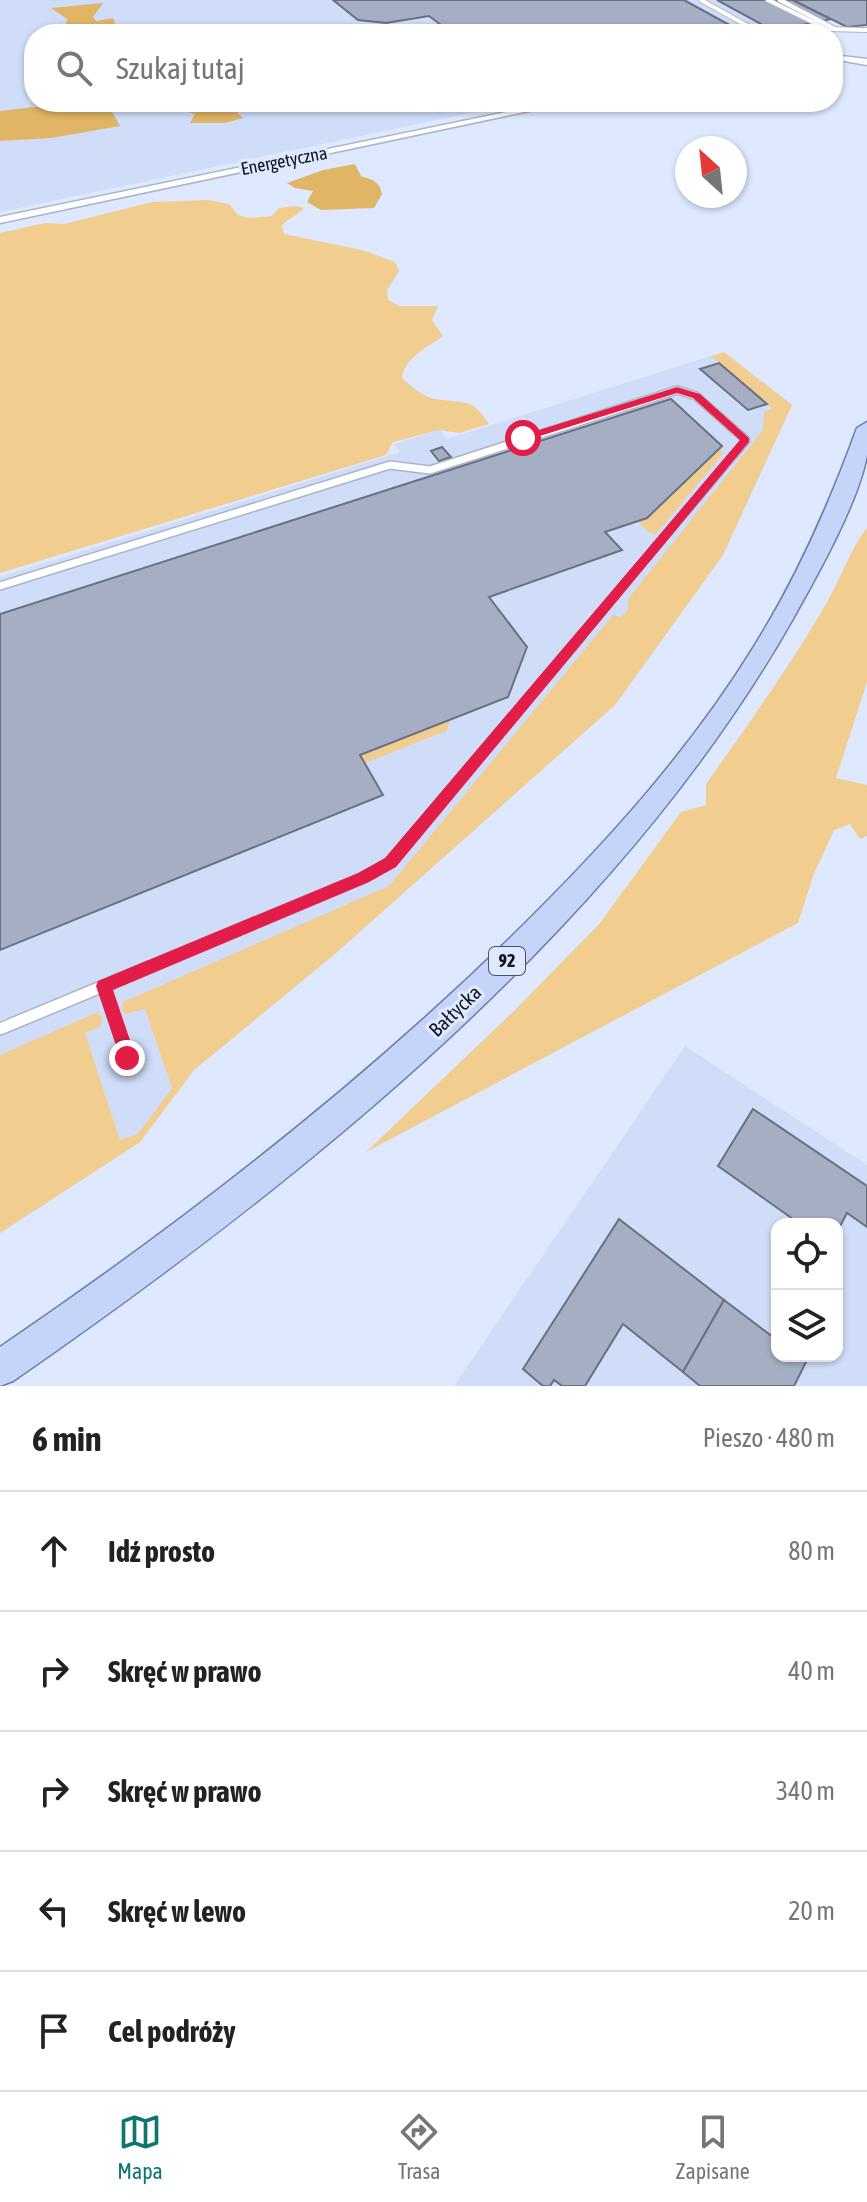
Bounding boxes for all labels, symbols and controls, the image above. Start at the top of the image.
search box [24,24,843,112]
icon: search [52,46,96,90]
text: Szukaj tutaj [116,51,245,85]
north arrow [675,136,747,208]
street label: Energetyczna [239,142,329,179]
route start [505,420,541,456]
road number: 92 [489,947,525,975]
street label: Bałtycka [424,980,485,1041]
route end [109,1040,145,1076]
map controls [771,1218,843,1362]
button: locate [771,1218,843,1290]
button: layers [771,1290,843,1362]
text: 6 min [32,1419,101,1458]
text: Pieszo · 480 m [703,1423,835,1453]
icon: ahead [32,1529,76,1573]
text: Idź prosto [108,1534,215,1568]
text: 80 m [788,1536,835,1566]
icon: right [32,1649,76,1693]
text: Skręć w prawo [108,1654,261,1688]
text: 40 m [788,1656,835,1686]
icon: right [32,1769,76,1813]
text: Skręć w prawo [108,1774,261,1808]
text: 340 m [776,1776,835,1806]
icon: left [32,1889,76,1933]
text: Skręć w lewo [108,1894,246,1928]
text: 20 m [788,1896,835,1926]
icon: arrive [32,2009,76,2053]
text: Cel podróży [108,2014,236,2048]
tab: Mapa [117,2110,163,2184]
tab: Trasa [397,2110,441,2184]
tab: Zapisane [676,2110,750,2184]

